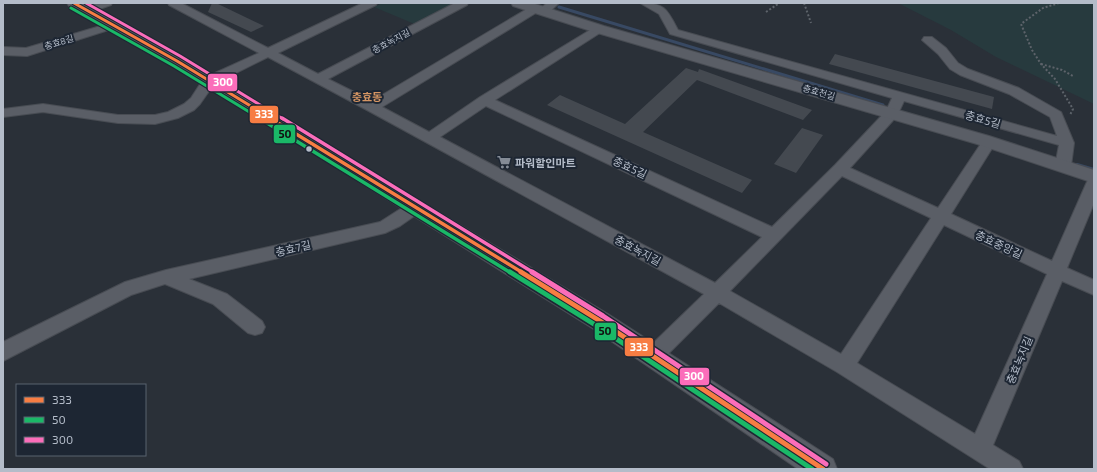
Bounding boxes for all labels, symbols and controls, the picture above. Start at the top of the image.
street label: 충효녹지길 [370,26,412,56]
street label: 충효8길 [43,32,75,52]
line badge: 300 [207,73,238,92]
text: 300 [213,75,233,88]
street label: 충효천길 [802,82,836,102]
district label: 충효동 [352,90,382,103]
line badge: 333 [249,105,279,124]
text: 333 [255,107,273,120]
street label: 충효5길 [964,108,1002,130]
line badge: 50 [273,124,296,144]
text: 50 [278,127,292,140]
unlabelled marker [304,144,314,154]
street label: 충효5길 [611,153,649,181]
supermarket icon: 파워할인마트 [496,154,512,170]
place label: 파워할인마트 [515,156,576,169]
street label: 충효중앙길 [973,227,1025,261]
street label: 충효녹지길 [613,232,663,268]
street label: 충효7길 [274,238,312,258]
line badge: 50 [594,322,617,341]
text: 50 [598,324,612,337]
street label: 충효녹지길 [1003,334,1035,386]
line badge: 333 [624,337,654,357]
text: 333 [630,340,648,353]
line badge: 300 [679,367,710,386]
text: 300 [684,369,704,382]
legend [16,384,146,456]
text: 333 [52,392,72,406]
text: 50 [52,412,66,426]
text: 300 [52,432,73,446]

